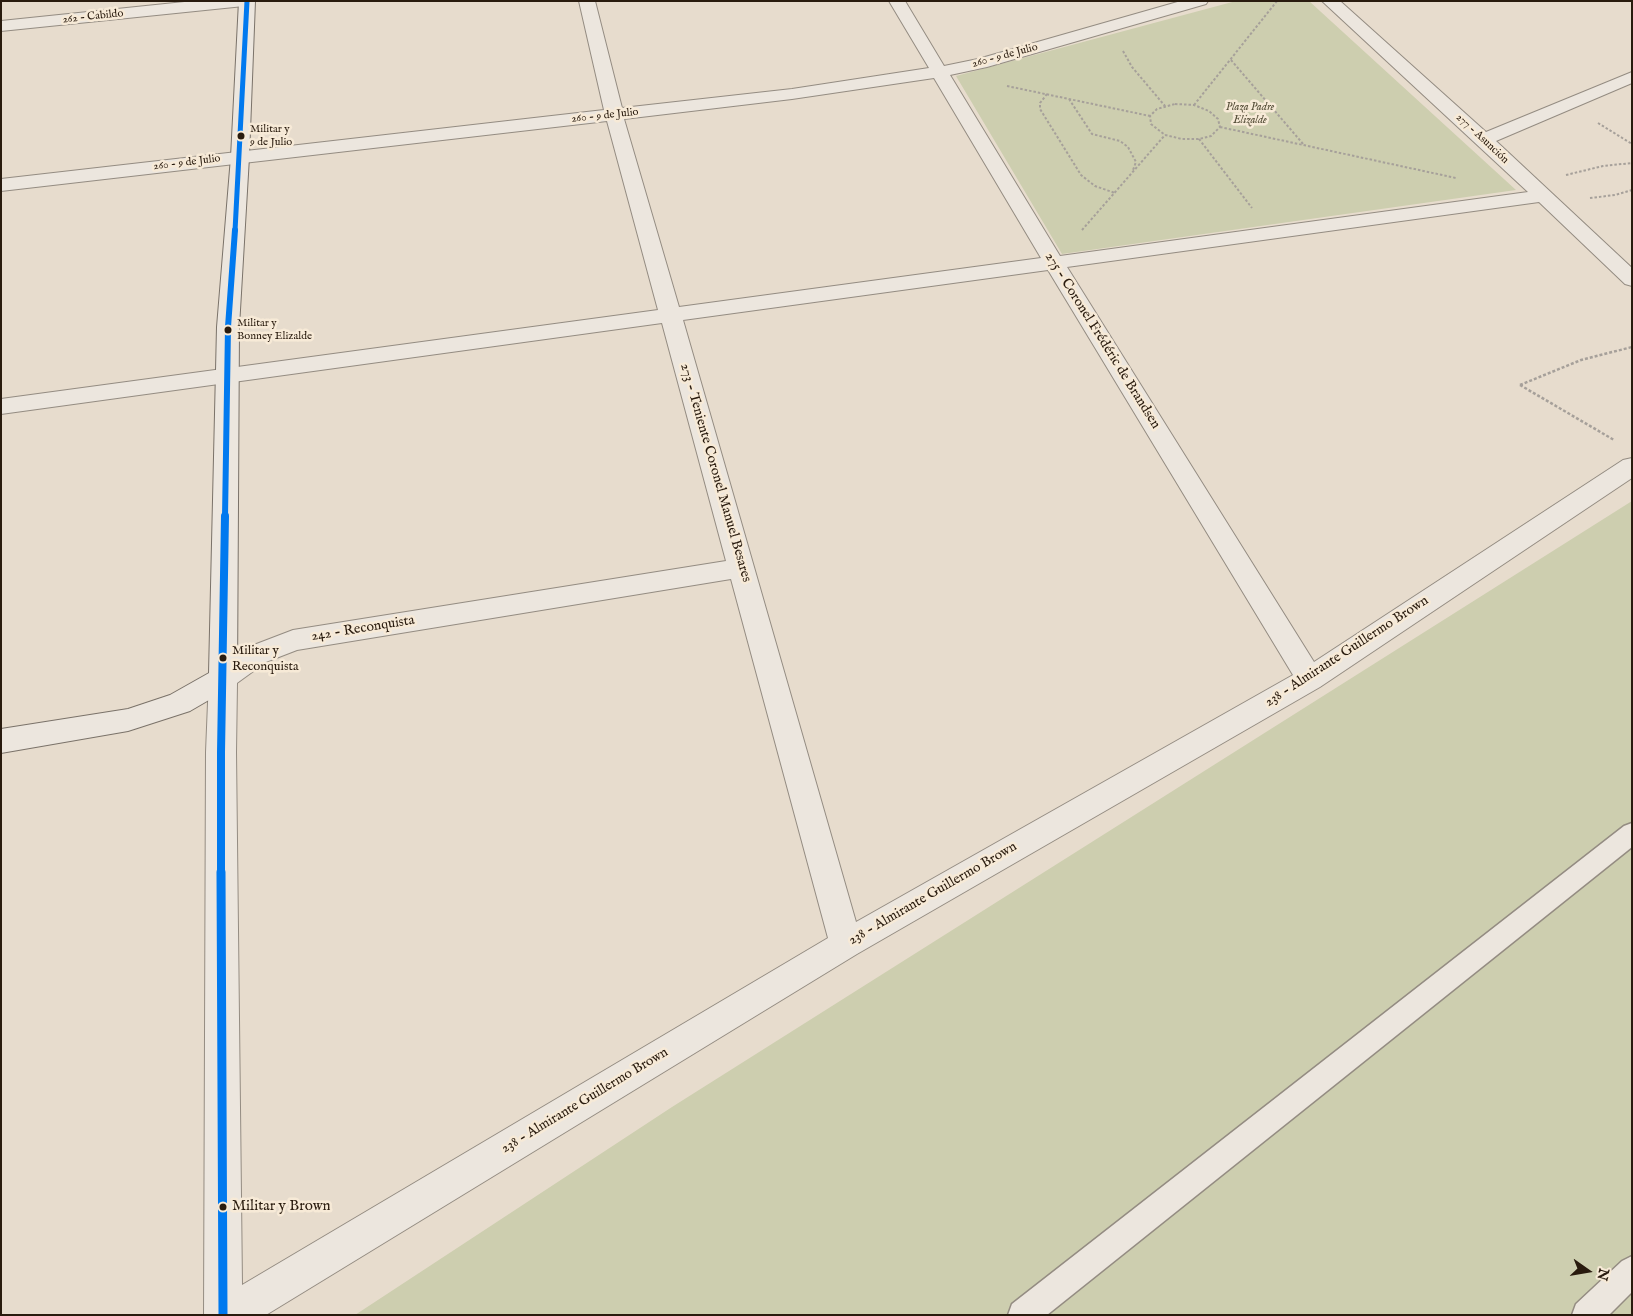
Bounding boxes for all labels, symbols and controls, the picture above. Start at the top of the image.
street label: 262 - Cabildo [62,7,124,27]
street label: 260 - 9 de Julio [971,41,1039,71]
park label: Plaza Padre Elizalde [1226,101,1274,127]
street label: 260 - 9 de Julio [571,106,639,126]
street label: 277 - Asunción [1453,111,1511,167]
place label: Militar y 9 de Julio [250,123,292,149]
marker: Militar y 9 de Julio [236,131,246,141]
street label: 260 - 9 de Julio [153,152,221,174]
street label: 275 - Coronel Frédéric de Brandsen [1041,250,1163,432]
place label: Militar y Bonney Elizalde [237,317,312,343]
marker: Militar y Bonney Elizalde [223,325,233,335]
street label: 273 - Teniente Coronel Manuel Besares [676,362,754,584]
street label: 238 - Almirante Guillermo Brown [1262,593,1432,711]
street label: 242 - Reconquista [310,613,416,645]
place label: Militar y Reconquista [232,643,299,674]
marker: Militar y Reconquista [218,653,228,663]
street label: 238 - Almirante Guillermo Brown [846,839,1020,949]
street label: 238 - Almirante Guillermo Brown [498,1044,672,1158]
place label: Militar y Brown [232,1198,330,1216]
marker: Militar y Brown [218,1202,228,1212]
north arrow [1563,1246,1613,1296]
text: N [1592,1266,1613,1282]

